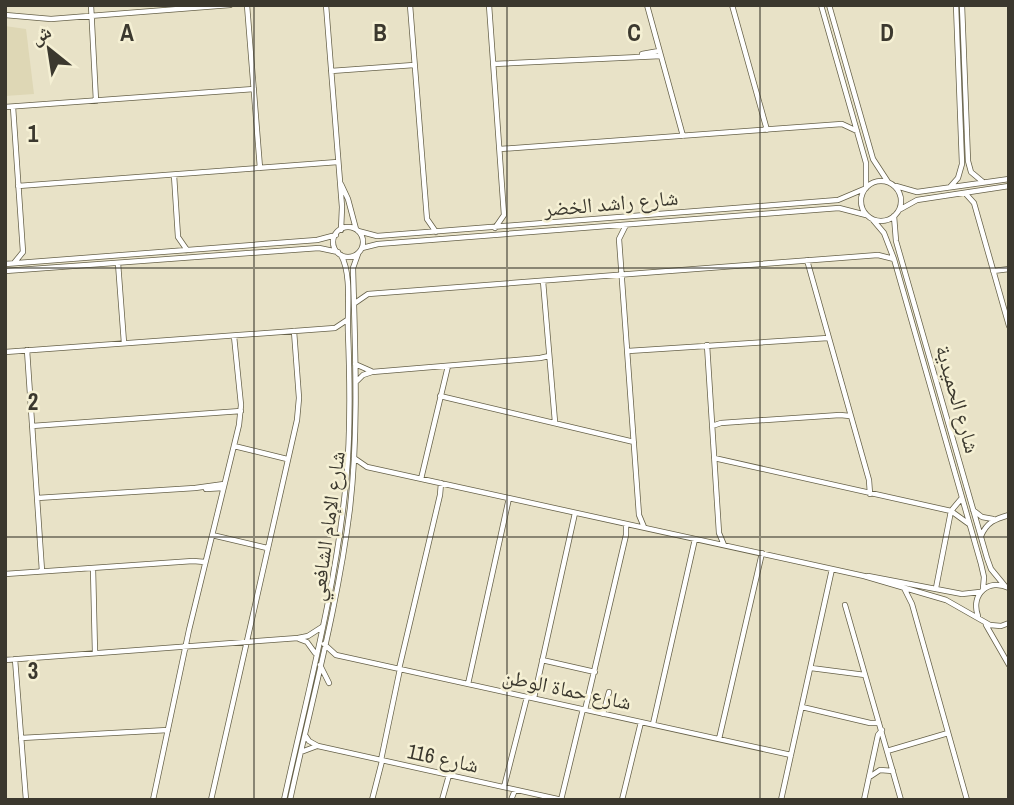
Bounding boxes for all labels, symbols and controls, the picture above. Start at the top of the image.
north arrow [14,14,84,84]
text: A [120,17,134,48]
text: B [373,17,387,48]
text: C [627,17,641,48]
text: D [880,17,894,48]
text: ش [25,18,56,51]
text: 1 [28,118,39,149]
street label: شارع راشد الخضر [542,183,679,223]
street label: شارع الحميدية [929,342,987,456]
text: 2 [28,386,38,417]
street label: شارع الإمام الشافعي [302,449,354,603]
text: 3 [28,655,38,686]
street label: شارع حماة الوطن [500,661,634,717]
street label: شارع 116 [405,736,481,780]

